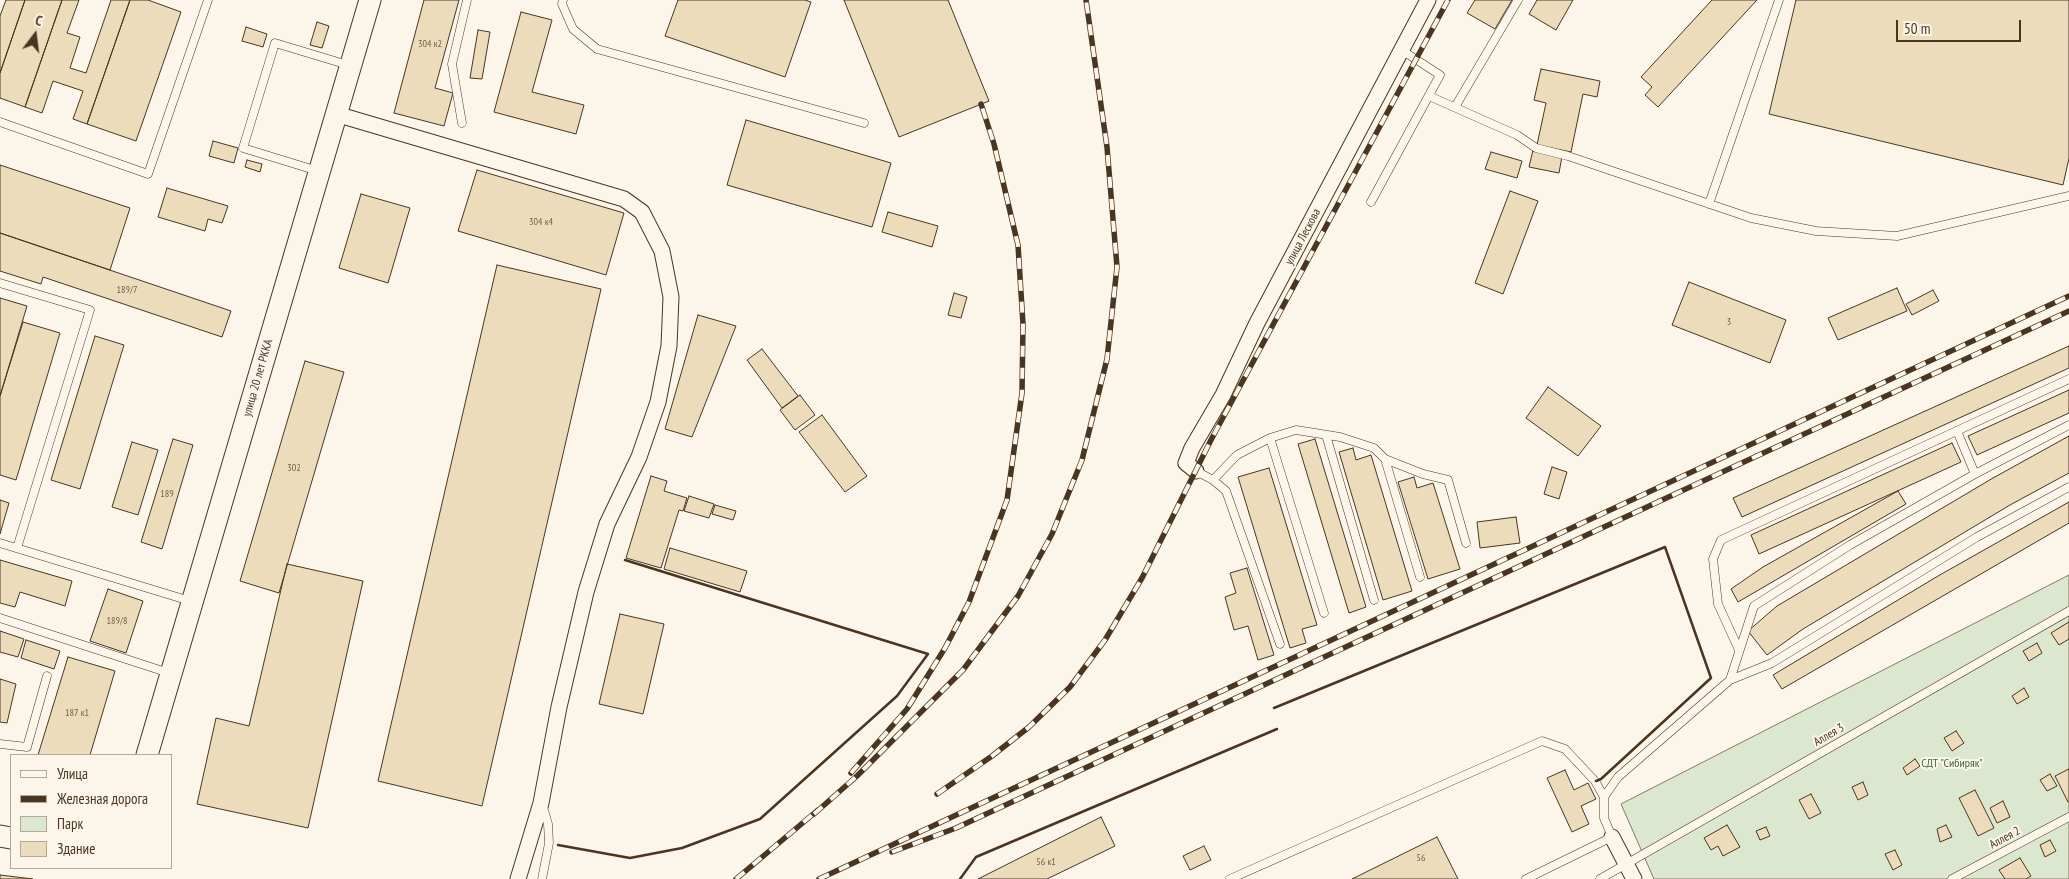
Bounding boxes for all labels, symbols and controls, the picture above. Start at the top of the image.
north arrow [10,10,60,60]
scale bar [1899,10,2024,42]
text: С [33,11,44,30]
text: 50 m [1904,19,1930,38]
house number: 304 к2 [418,38,442,50]
street label: улица Лескова [1282,206,1324,268]
house number: 304 к4 [529,216,553,228]
house number: 189/7 [117,284,137,296]
house number: 3 [1727,316,1731,328]
street label: улица 20 лет РККА [240,338,276,418]
house number: 302 [287,462,301,474]
house number: 189 [160,488,174,500]
house number: 189/8 [107,615,127,627]
house number: 187 к1 [65,707,89,719]
street label: Аллея 3 [1811,721,1847,749]
legend [10,754,172,869]
park label: СДТ "Сибиряк" [1921,757,1983,771]
text: Улица [57,764,88,783]
text: Железная дорога [57,789,148,808]
text: Парк [57,814,83,833]
street label: Аллея 2 [1987,824,2023,852]
text: Здание [57,839,95,858]
house number: 56 [1417,852,1425,864]
house number: 56 к1 [1036,856,1056,868]

